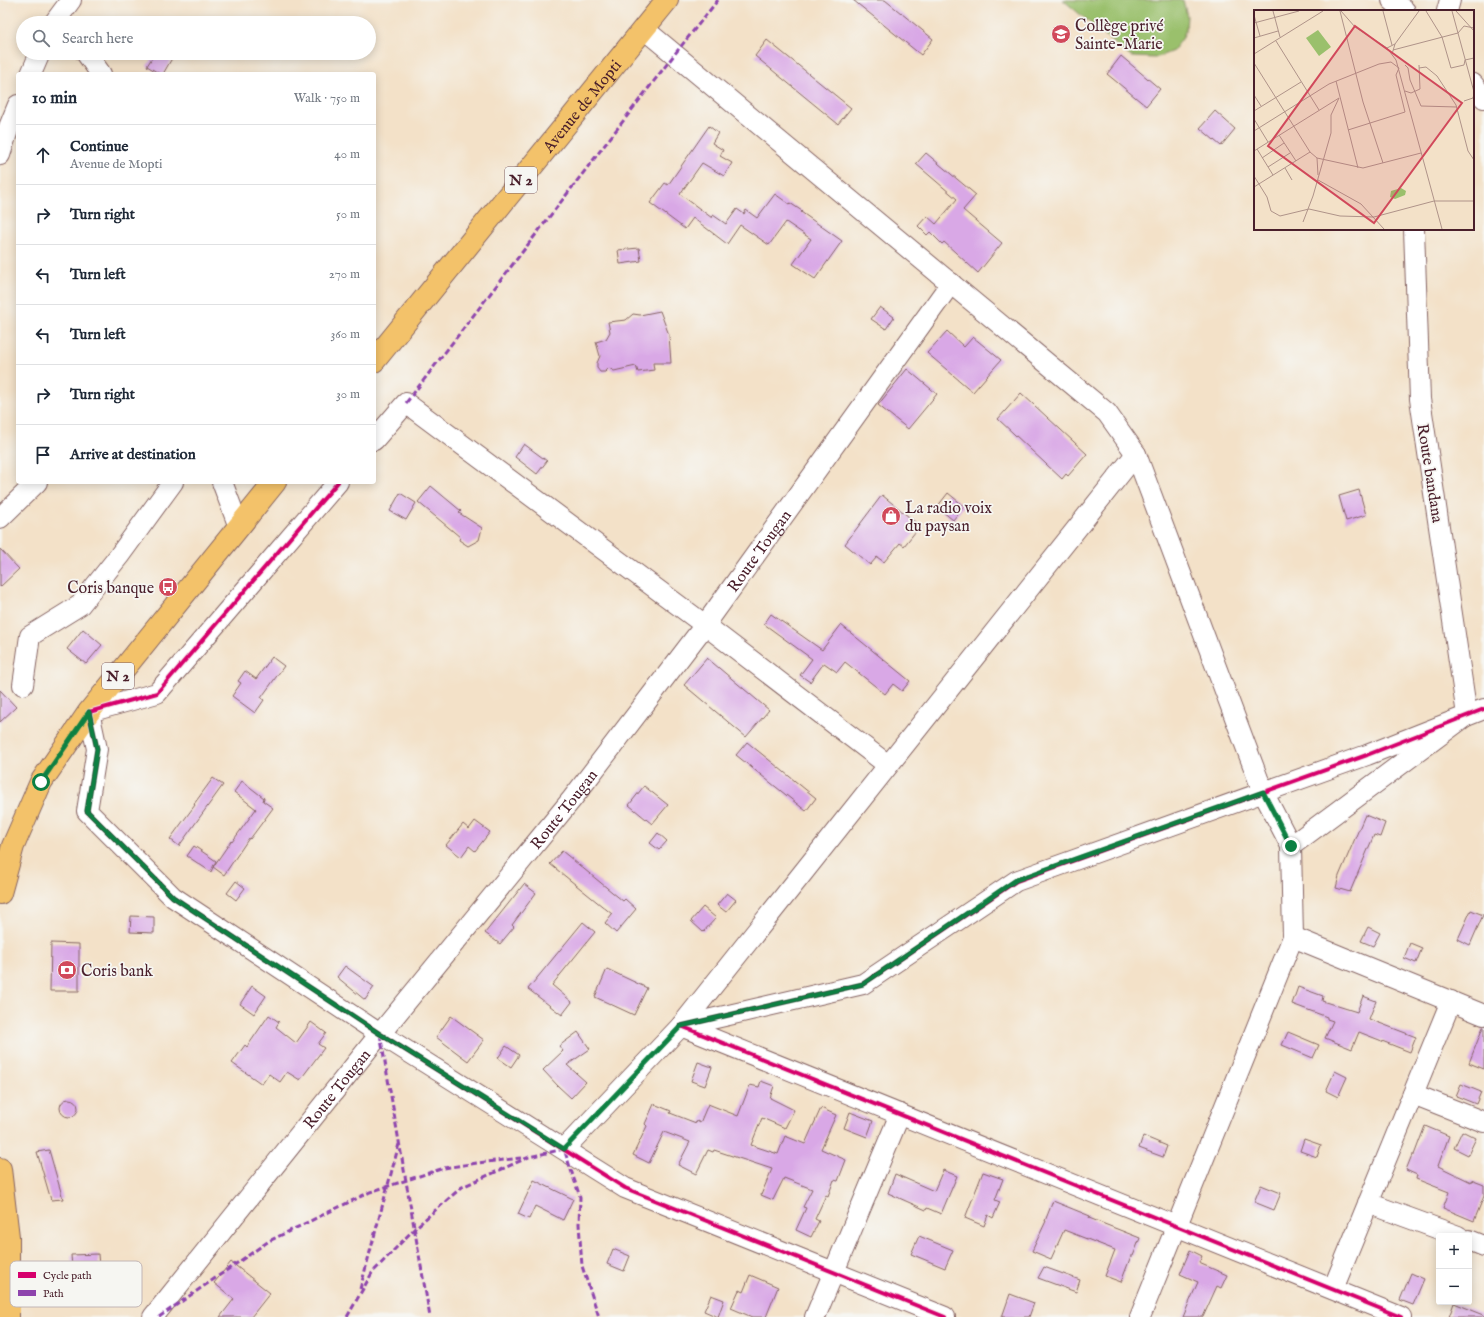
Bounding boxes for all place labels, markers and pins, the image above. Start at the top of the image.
place label: Collège privé Sainte-Marie [1075,17,1164,55]
school or university icon: Collège privé Sainte-Marie [1050,23,1072,45]
place label: La radio voix du paysan [905,499,992,537]
shop icon: La radio voix du paysan [880,505,902,527]
bus stop icon: Coris banque [157,576,179,598]
place label: Coris banque [67,579,154,599]
bank icon: Coris bank [56,959,78,981]
place label: Coris bank [81,962,153,982]

